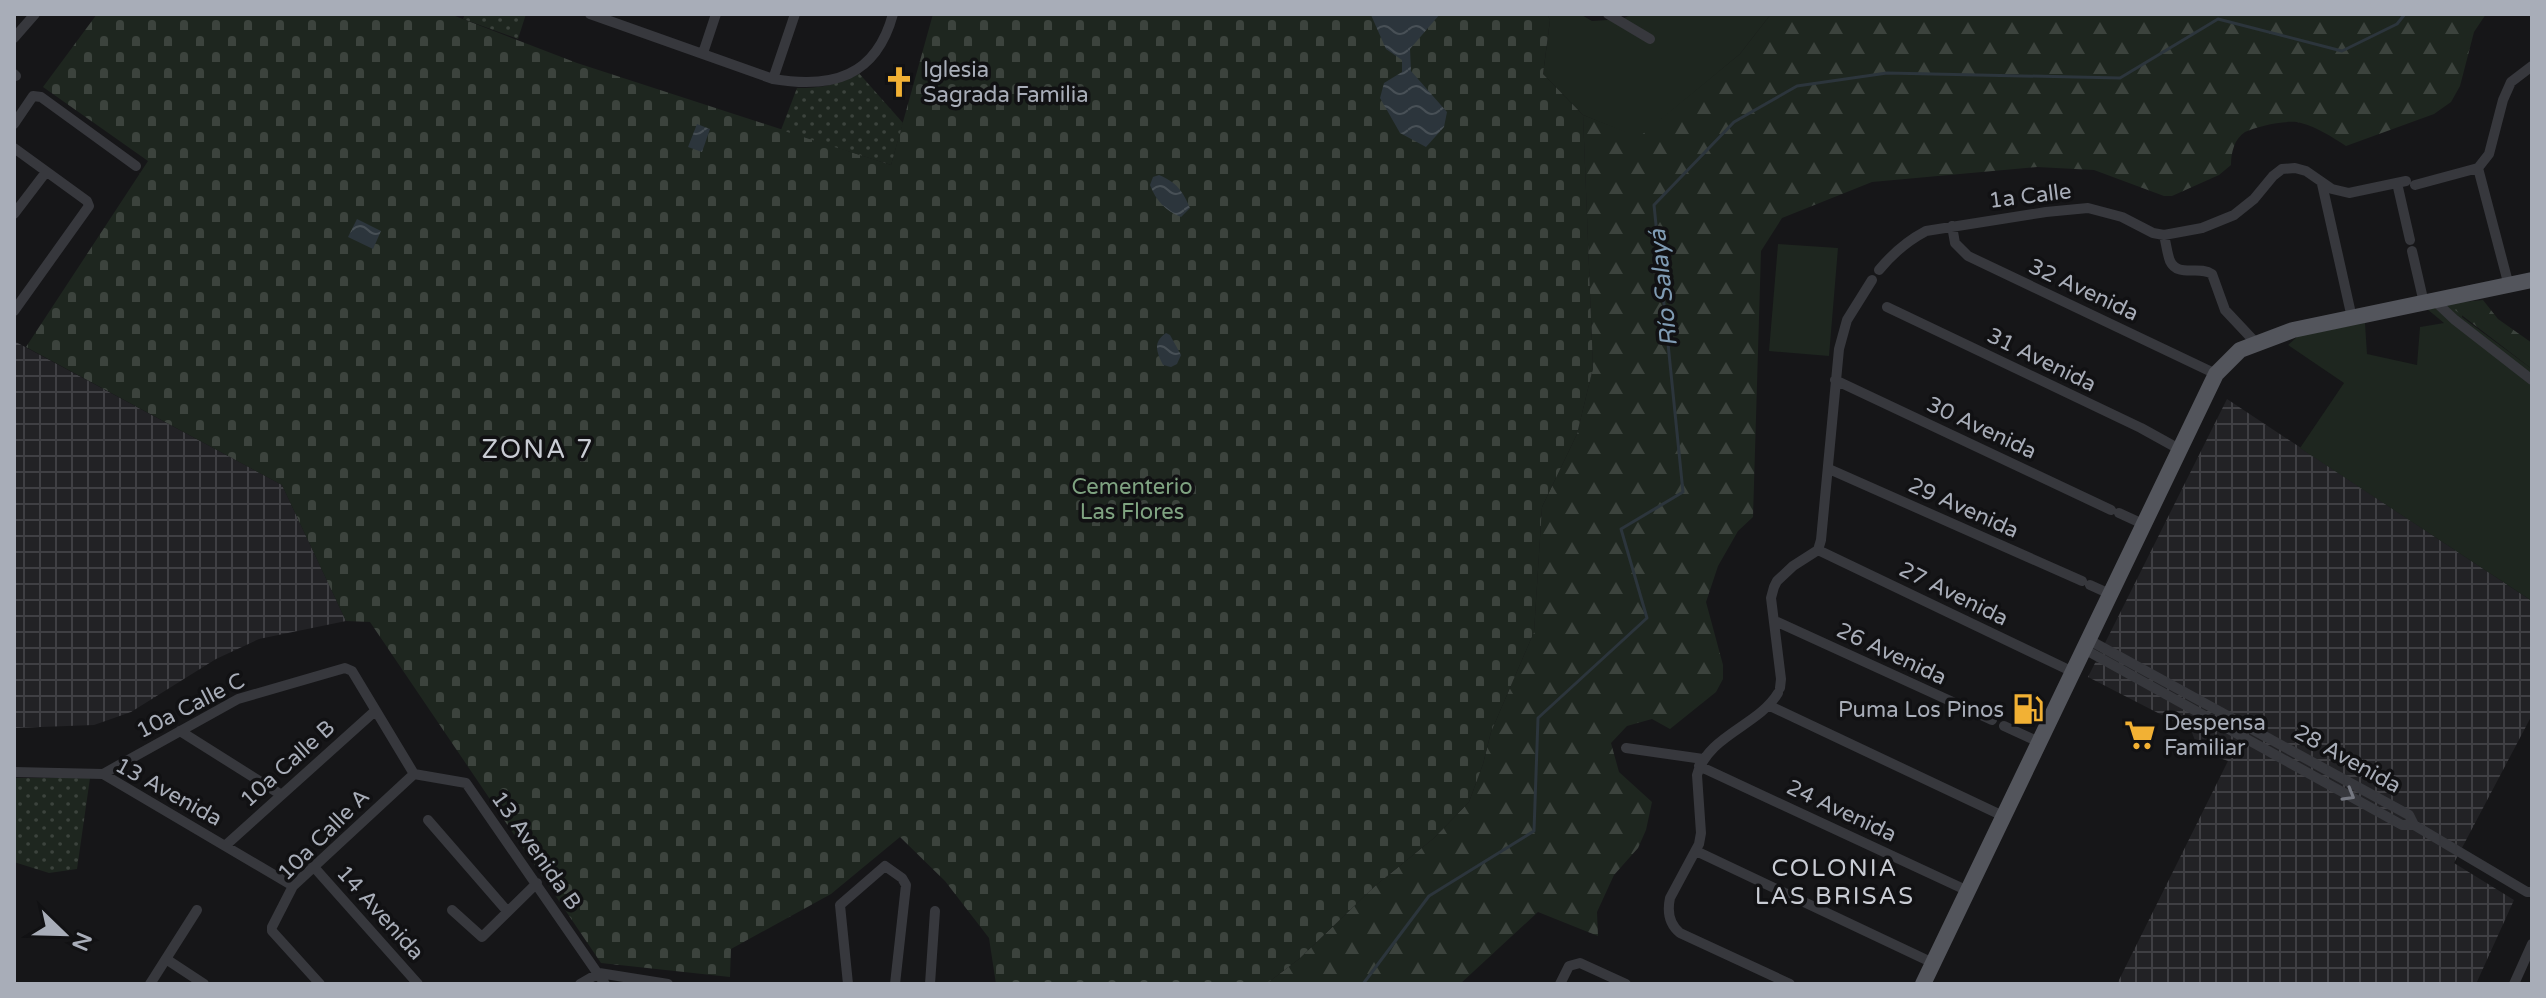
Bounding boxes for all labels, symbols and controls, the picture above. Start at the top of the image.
place label: Iglesia Sagrada Familia [923,57,1089,108]
church icon: Iglesia Sagrada Familia [882,65,916,99]
street label: 1a Calle [1987,178,2073,214]
water label: Río Salayá [1643,227,1684,348]
street label: 32 Avenida [2025,253,2143,327]
street label: 31 Avenida [1983,322,2100,397]
street label: 30 Avenida [1923,391,2041,465]
district label: ZONA 7 [481,434,595,465]
street label: 29 Avenida [1904,472,2023,544]
park label: Cementerio Las Flores [1071,474,1193,525]
street label: 27 Avenida [1895,556,2012,631]
street label: 26 Avenida [1833,617,1951,691]
street label: 10a Calle C [132,668,249,744]
fuel station icon: Puma Los Pinos [2011,692,2045,726]
place label: Puma Los Pinos [1838,697,2004,723]
place label: Despensa Familiar [2164,710,2266,761]
street label: 10a Calle B [235,715,340,813]
supermarket icon: Despensa Familiar [2123,718,2157,752]
street label: 28 Avenida [2290,719,2405,799]
street label: 13 Avenida [111,752,226,832]
street label: 24 Avenida [1783,774,1901,848]
street label: 10a Calle A [272,783,375,886]
one-way arrow [2340,785,2355,801]
street label: 13 Avenida B [486,786,587,915]
district label: COLONIA LAS BRISAS [1755,854,1915,911]
street label: 14 Avenida [331,860,429,965]
north arrow [24,894,104,974]
text: N [66,928,97,955]

